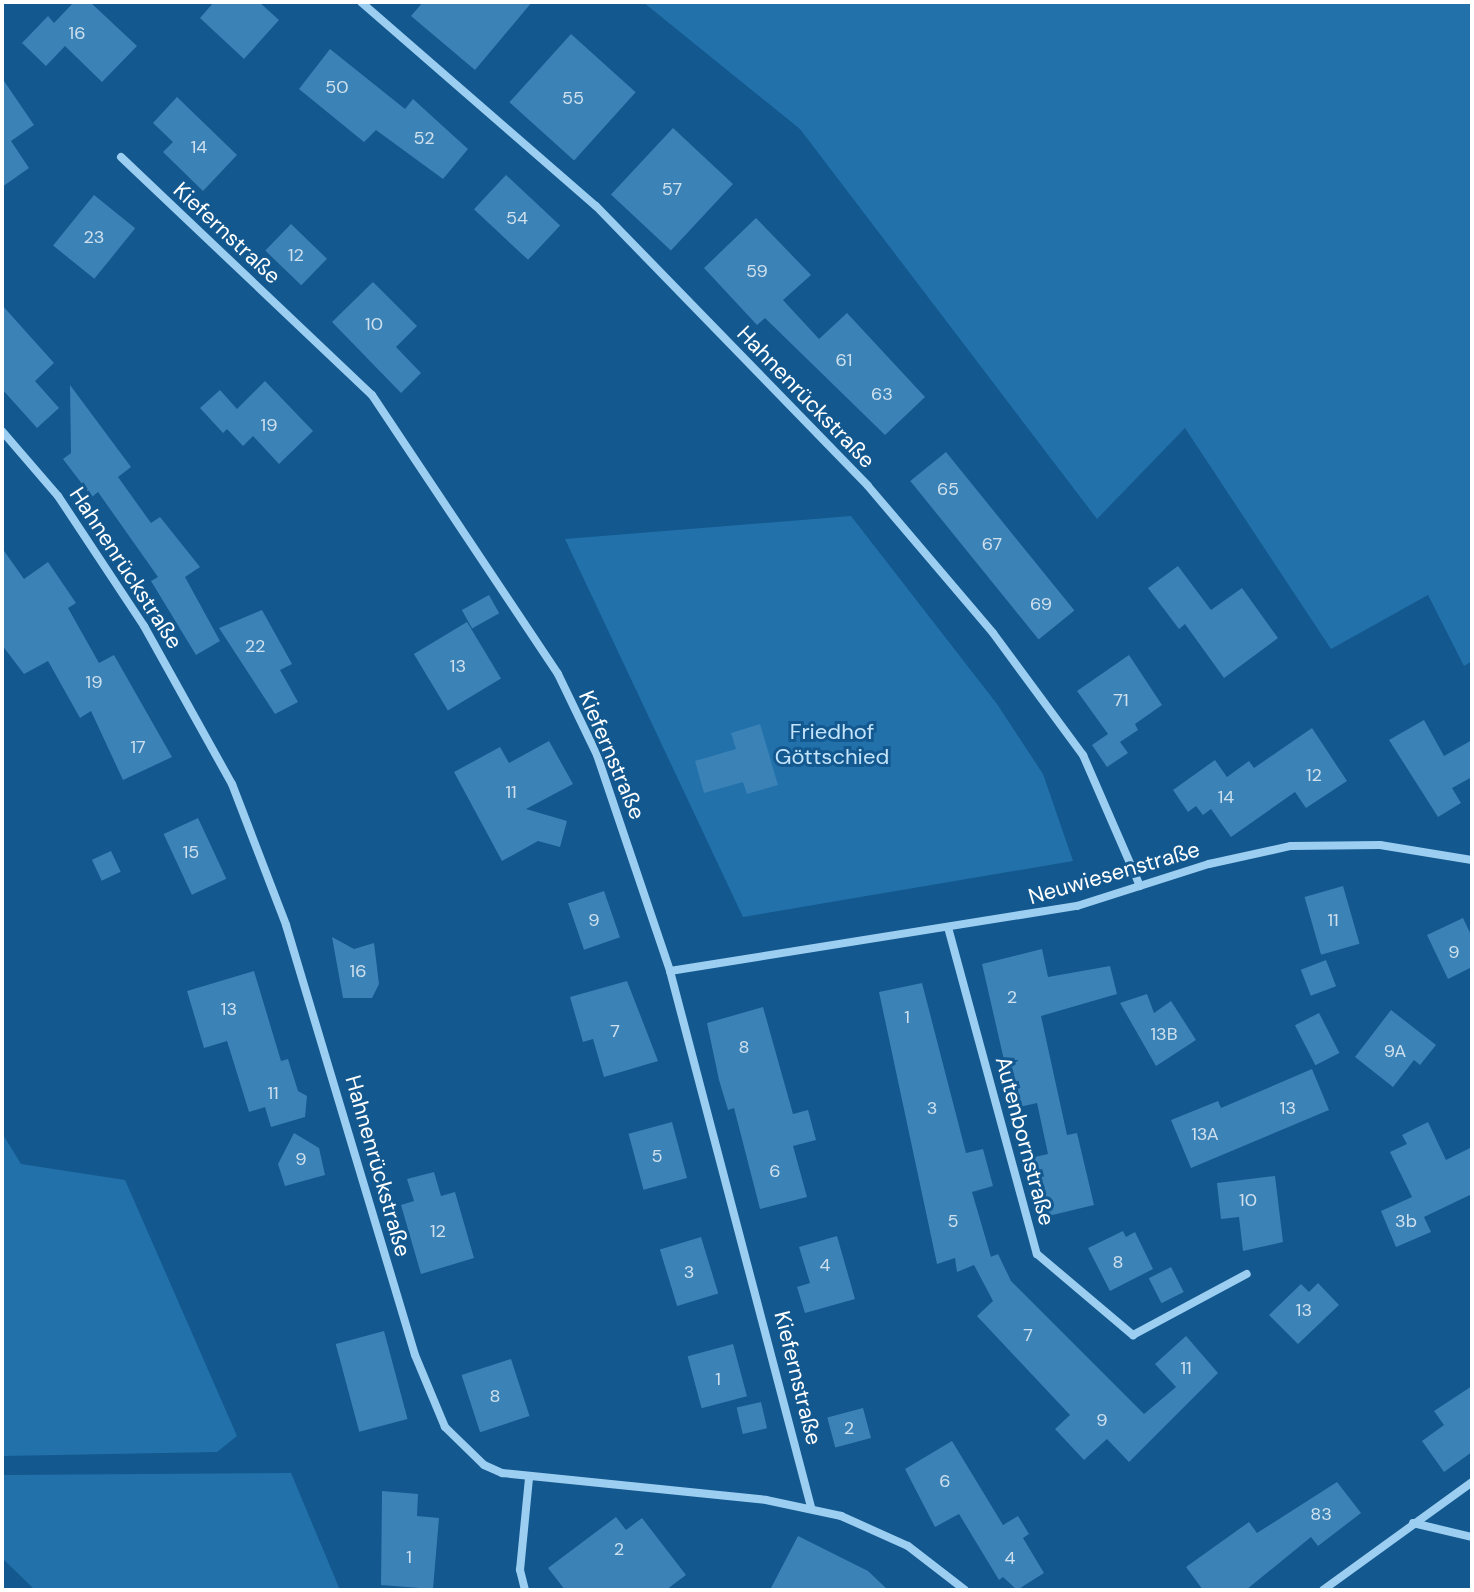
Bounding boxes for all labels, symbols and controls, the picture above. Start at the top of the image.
house number: 16 [69,22,85,44]
house number: 50 [325,76,349,98]
house number: 55 [562,87,584,109]
house number: 52 [413,127,435,149]
house number: 14 [191,136,207,158]
street label: Kiefernstraße [168,177,286,289]
house number: 57 [662,178,682,200]
house number: 54 [506,207,528,229]
house number: 23 [83,226,105,248]
house number: 12 [288,244,304,266]
house number: 59 [746,260,768,282]
house number: 10 [365,313,383,335]
street label: Hahnenrückstraße [732,321,880,473]
house number: 61 [836,349,852,371]
house number: 63 [871,383,893,405]
house number: 19 [261,414,277,436]
house number: 65 [937,478,959,500]
street label: Hahnenrückstraße [64,482,188,654]
house number: 67 [982,533,1002,555]
house number: 69 [1030,593,1052,615]
house number: 22 [245,635,265,657]
house number: 13 [450,655,466,677]
house number: 19 [86,671,102,693]
street label: Kiefernstraße [573,687,651,823]
house number: 71 [1113,689,1129,711]
park label: Friedhof Göttschied [775,718,889,770]
house number: 17 [130,736,146,758]
house number: 12 [1306,764,1322,786]
house number: 11 [505,781,517,803]
house number: 14 [1218,786,1234,808]
street label: Neuwiesenstraße [1025,836,1203,910]
house number: 15 [183,841,199,863]
house number: 9 [588,909,600,931]
house number: 11 [1327,909,1339,931]
house number: 9 [1448,941,1460,963]
house number: 16 [350,960,366,982]
house number: 2 [1007,986,1017,1008]
house number: 13 [221,998,237,1020]
house number: 1 [904,1006,910,1028]
house number: 7 [610,1020,620,1042]
house number: 13B [1150,1023,1178,1045]
house number: 8 [739,1036,749,1058]
house number: 9A [1384,1040,1406,1062]
street label: Autenbornstraße [990,1054,1060,1228]
street label: Hahnenrückstraße [340,1072,416,1260]
house number: 11 [267,1082,279,1104]
house number: 3 [927,1097,937,1119]
house number: 13 [1280,1097,1296,1119]
house number: 13A [1191,1123,1219,1145]
house number: 5 [652,1145,662,1167]
house number: 9 [295,1148,307,1170]
house number: 6 [769,1160,781,1182]
house number: 10 [1239,1189,1257,1211]
house number: 5 [948,1210,958,1232]
house number: 3b [1395,1210,1417,1232]
house number: 12 [430,1220,446,1242]
house number: 8 [1113,1251,1123,1273]
house number: 4 [820,1254,830,1276]
house number: 3 [684,1261,694,1283]
house number: 13 [1296,1299,1312,1321]
street label: Kiefernstraße [769,1308,827,1448]
house number: 7 [1023,1324,1033,1346]
house number: 11 [1180,1357,1192,1379]
house number: 1 [715,1368,721,1390]
house number: 8 [490,1385,500,1407]
house number: 9 [1096,1409,1108,1431]
house number: 2 [844,1417,854,1439]
house number: 6 [939,1470,951,1492]
house number: 83 [1310,1503,1332,1525]
house number: 2 [614,1538,624,1560]
house number: 1 [406,1546,412,1568]
house number: 4 [1005,1547,1015,1569]

